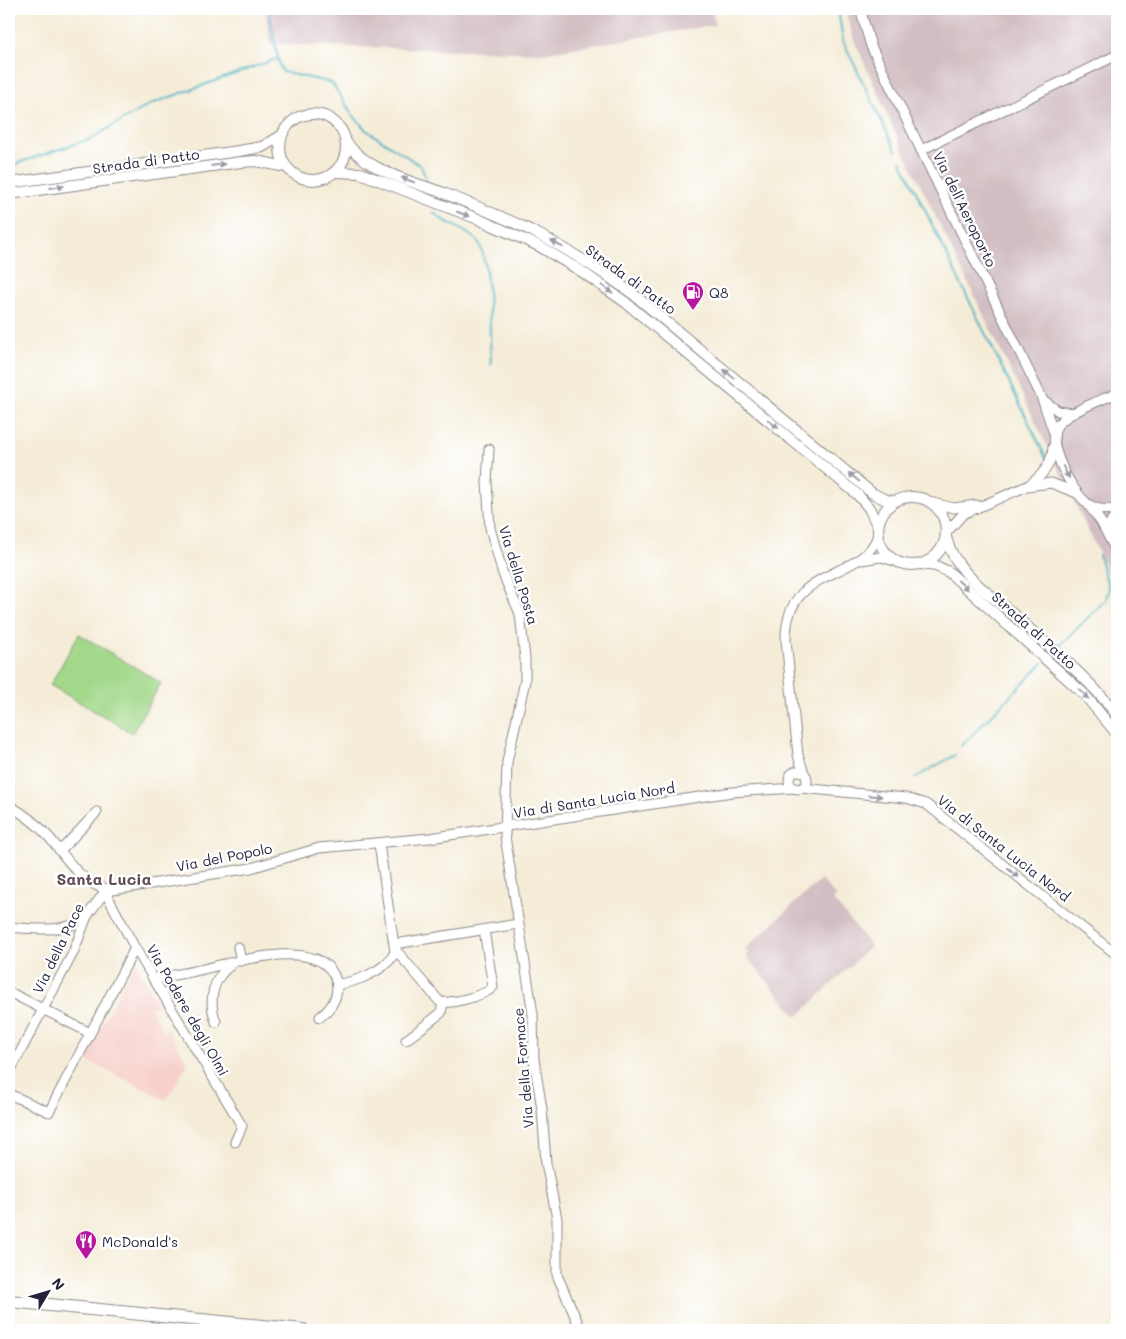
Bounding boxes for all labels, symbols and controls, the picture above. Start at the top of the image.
street label: Strada di Patto [91,144,201,178]
street label: Via dell'Aeroporto [929,148,1001,270]
one-way arrow [210,161,226,169]
one-way arrow [401,175,416,183]
one-way arrow [49,183,65,191]
one-way arrow [456,210,470,218]
one-way arrow [551,240,564,249]
street label: Strada di Patto [582,240,680,318]
fuel station icon: Q8 [681,280,705,311]
one-way arrow [600,283,613,293]
place label: Q8 [709,283,728,302]
one-way arrow [722,368,735,379]
one-way arrow [766,419,779,430]
one-way arrow [1062,465,1070,479]
one-way arrow [848,471,860,483]
street label: Via della Posta [495,523,543,627]
one-way arrow [957,579,970,590]
street label: Strada di Patto [988,587,1080,673]
one-way arrow [1078,688,1090,700]
street label: Via di Santa Lucia Nord [512,778,676,822]
street label: Via di Santa Lucia Nord [934,790,1074,906]
one-way arrow [868,792,884,800]
street label: Via del Popolo [174,838,274,876]
one-way arrow [1006,867,1019,878]
district label: Santa Lucia [57,868,152,889]
street label: Via della Pace [28,900,88,996]
street label: Via Podere degli Olmi [143,941,233,1079]
street label: Via della Fornace [508,1007,538,1129]
restaurant icon: McDonald's [74,1229,98,1260]
place label: McDonald's [102,1232,178,1251]
north arrow [22,1266,72,1316]
text: N [48,1274,69,1294]

